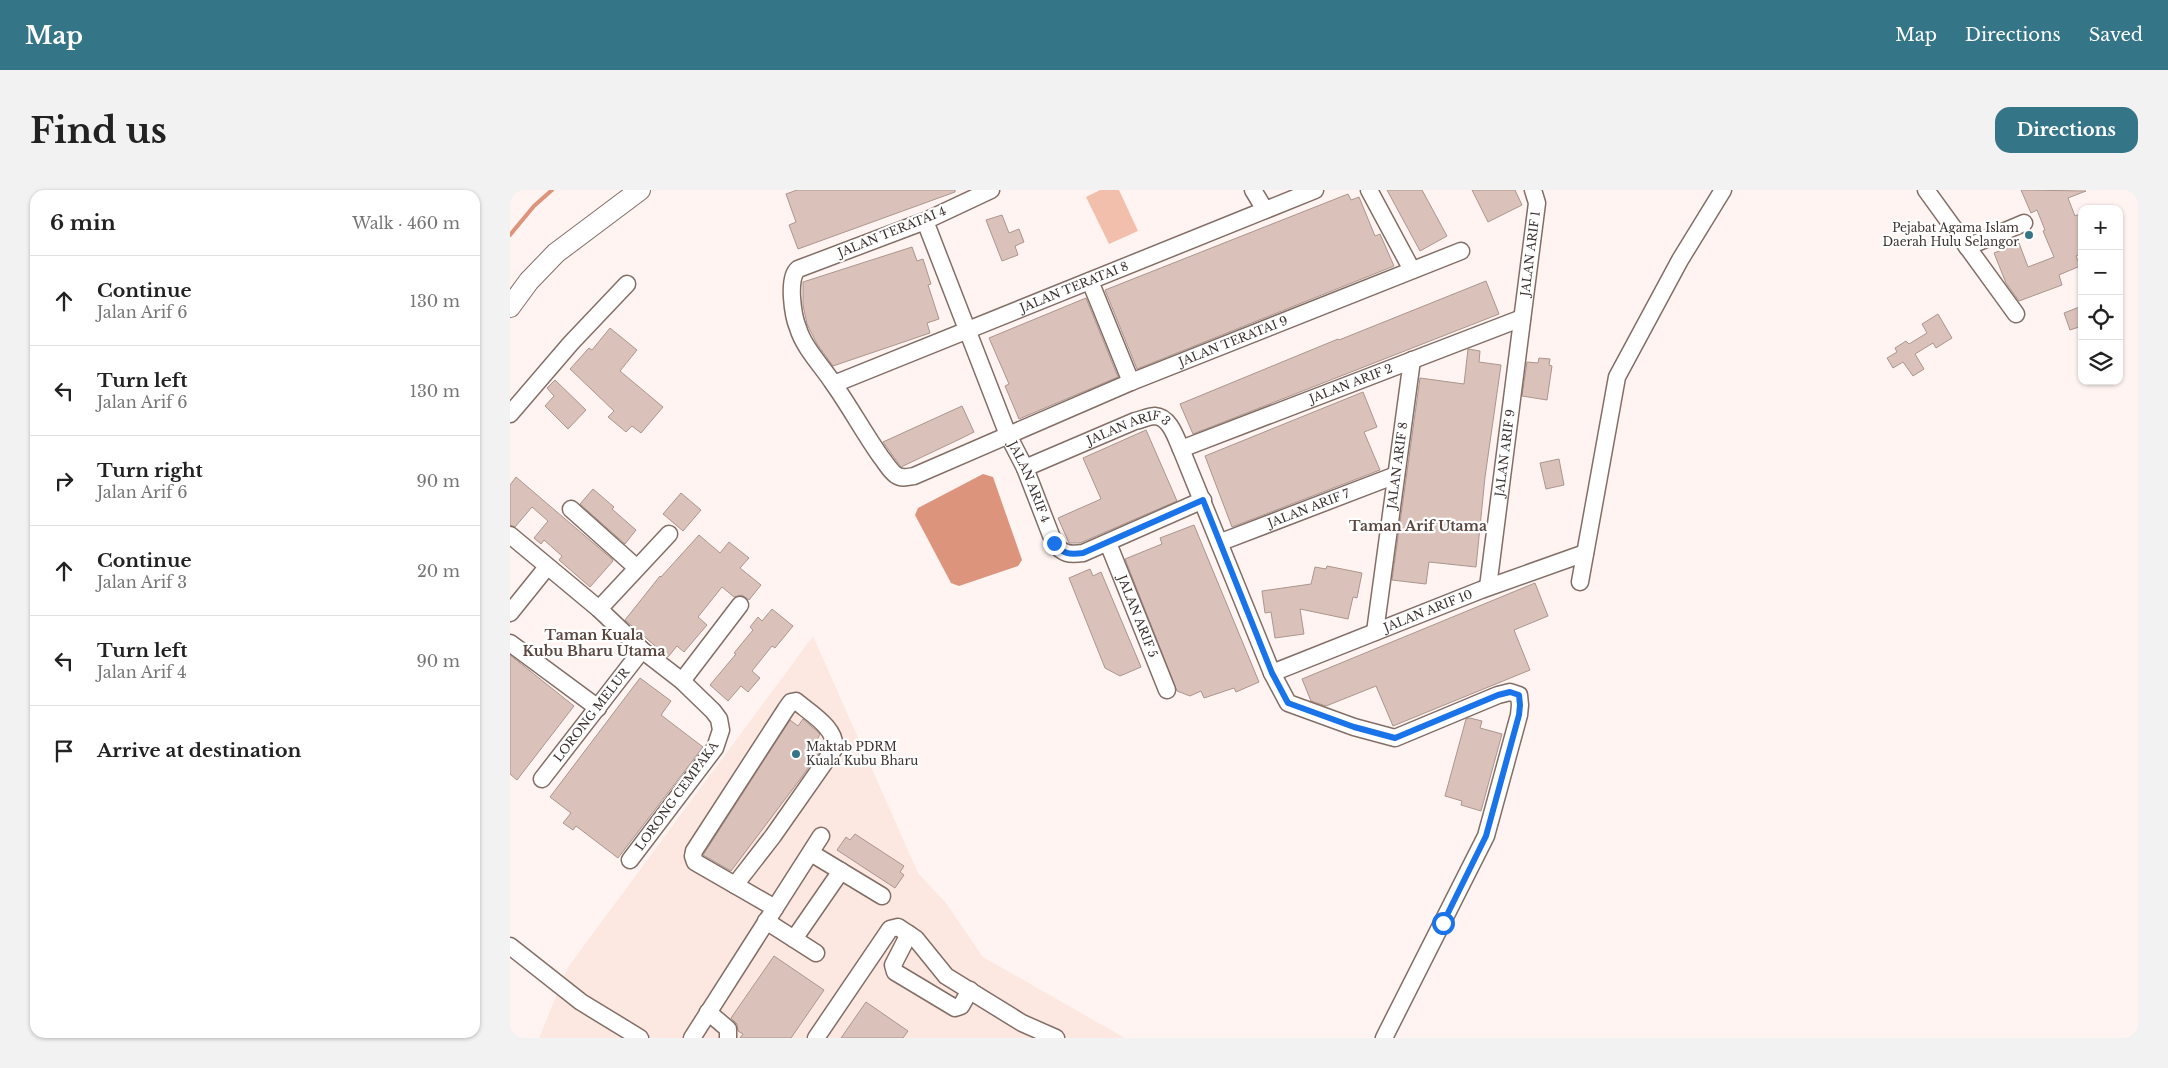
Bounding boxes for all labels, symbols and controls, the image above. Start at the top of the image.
text: Map [25,21,83,50]
text: Map [1895,24,1937,46]
text: Directions [1965,24,2061,46]
text: Saved [2089,24,2143,46]
button: Directions [1995,107,2138,153]
text: Find us [30,109,167,152]
street label: JALAN TERATAI 4 [834,203,948,261]
map controls [2078,205,2123,385]
button: + [2078,205,2123,250]
text: 6 min [50,210,116,236]
street label: JALAN ARIF 1 [1517,210,1543,299]
text: Walk · 460 m [352,213,460,233]
place label: Pejabat Agama Islam Daerah Hulu Selangor [1882,220,2019,249]
marker: Pejabat Agama Islam Daerah Hulu Selangor [2023,229,2035,241]
button: − [2078,250,2123,295]
street label: JALAN TERATAI 8 [1016,258,1130,316]
text: Continue [97,279,192,302]
icon: ahead [50,287,78,315]
text: 130 m [410,291,460,311]
button: locate [2078,295,2123,340]
text: Jalan Arif 6 [97,302,188,322]
street label: JALAN TERATAI 9 [1174,313,1290,370]
button: layers [2078,340,2123,385]
street label: JALAN ARIF 2 [1305,360,1394,407]
text: Turn left [97,369,188,392]
icon: left [50,377,78,405]
text: 130 m [410,381,460,401]
text: Jalan Arif 6 [97,392,188,412]
street label: JALAN ARIF 3 [1083,408,1174,448]
street label: JALAN ARIF 9 [1491,408,1518,500]
street label: JALAN ARIF 8 [1384,421,1410,512]
street label: JALAN ARIF 4 [1004,436,1053,525]
text: Turn right [97,459,203,482]
icon: right [50,467,78,495]
text: 90 m [417,471,460,491]
text: Jalan Arif 6 [97,482,188,502]
street label: JALAN ARIF 7 [1264,485,1353,531]
district label: Taman Arif Utama [1349,517,1487,535]
route end [1043,532,1066,555]
text: Continue [97,549,192,572]
icon: ahead [50,557,78,585]
text: 20 m [417,561,460,581]
street label: JALAN ARIF 5 [1114,571,1161,660]
text: Jalan Arif 3 [97,572,187,592]
street label: JALAN ARIF 10 [1379,586,1475,636]
district label: Taman Kuala Kubu Bharu Utama [523,626,666,660]
text: Turn left [97,639,188,662]
icon: left [50,647,78,675]
text: 90 m [417,651,460,671]
text: Jalan Arif 4 [97,662,187,682]
street label: LORONG MELUR [550,664,633,765]
icon: arrive [50,737,78,765]
street label: LORONG CEMPAKA [632,738,722,853]
text: Arrive at destination [97,739,301,762]
place label: Maktab PDRM Kuala Kubu Bharu [806,739,918,768]
marker: Maktab PDRM Kuala Kubu Bharu [790,748,802,760]
route start [1432,912,1455,935]

